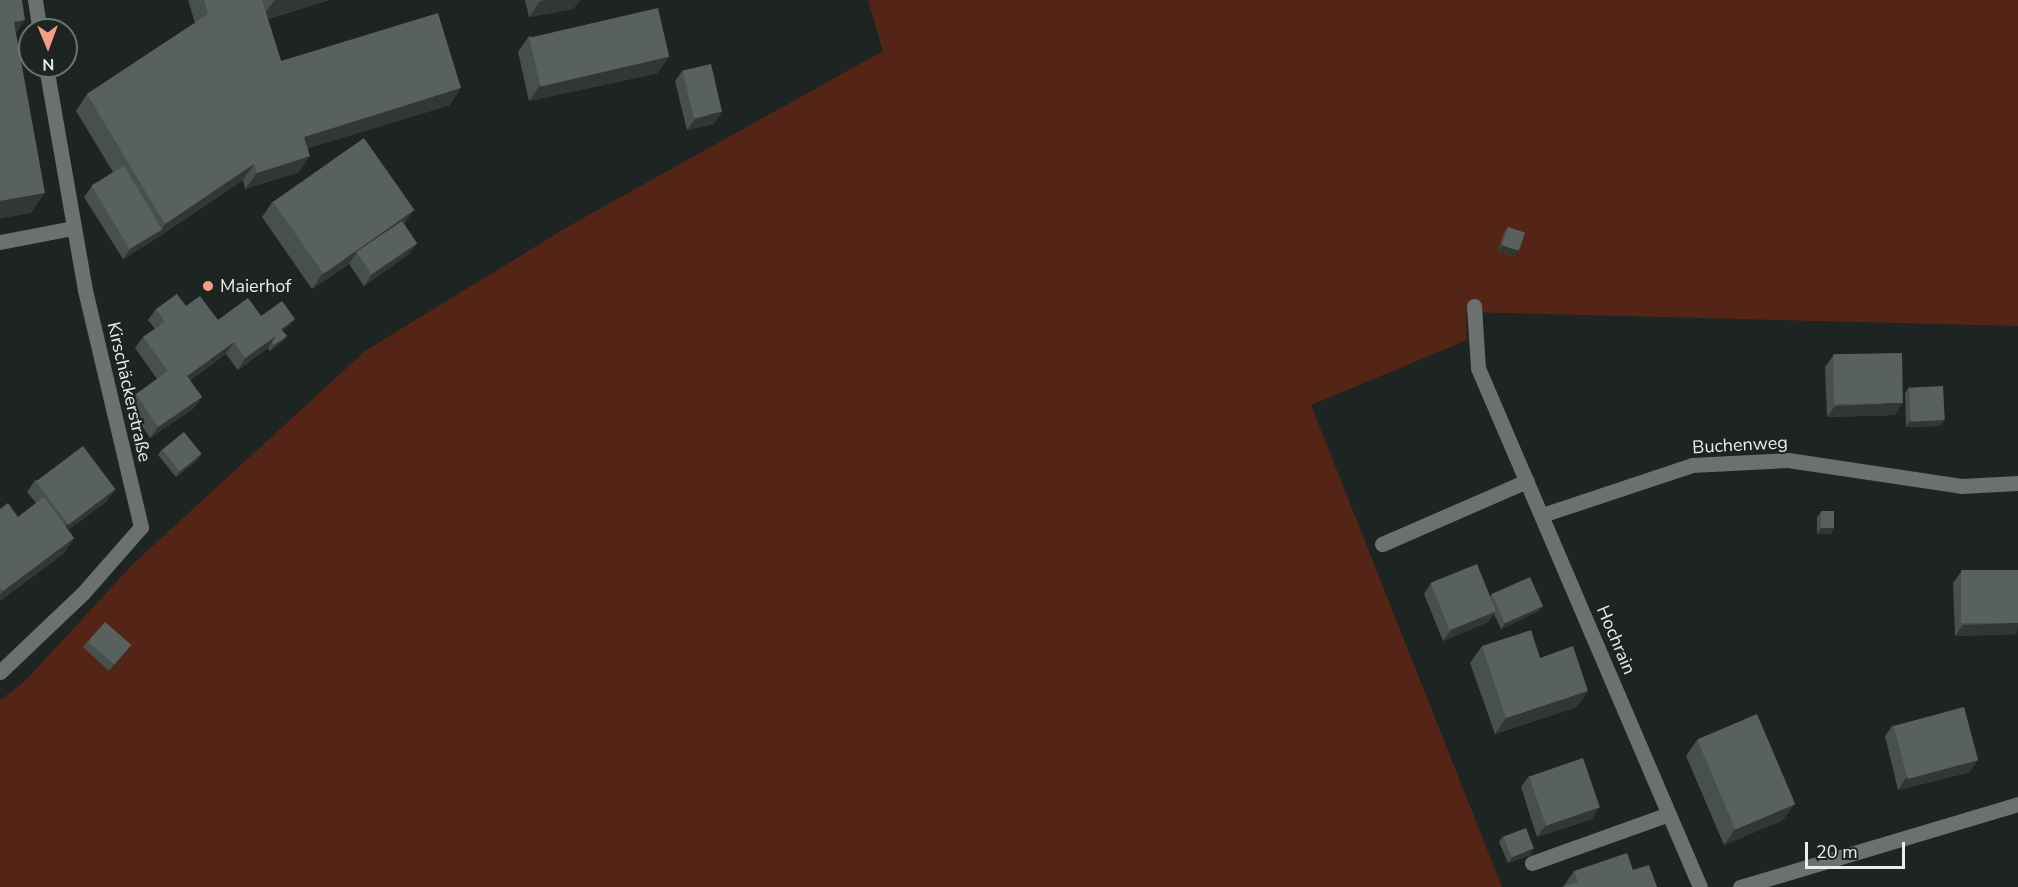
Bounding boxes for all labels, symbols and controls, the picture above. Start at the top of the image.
north arrow [18,18,78,78]
text: N [42,53,54,75]
place label: Maierhof [220,275,291,297]
marker: Maierhof [201,279,215,293]
street label: Kirschäckerstraße [102,320,156,464]
street label: Buchenweg [1692,432,1788,458]
street label: Hochrain [1592,602,1640,678]
scale bar [1808,830,1908,868]
text: 20 m [1816,840,1858,864]

